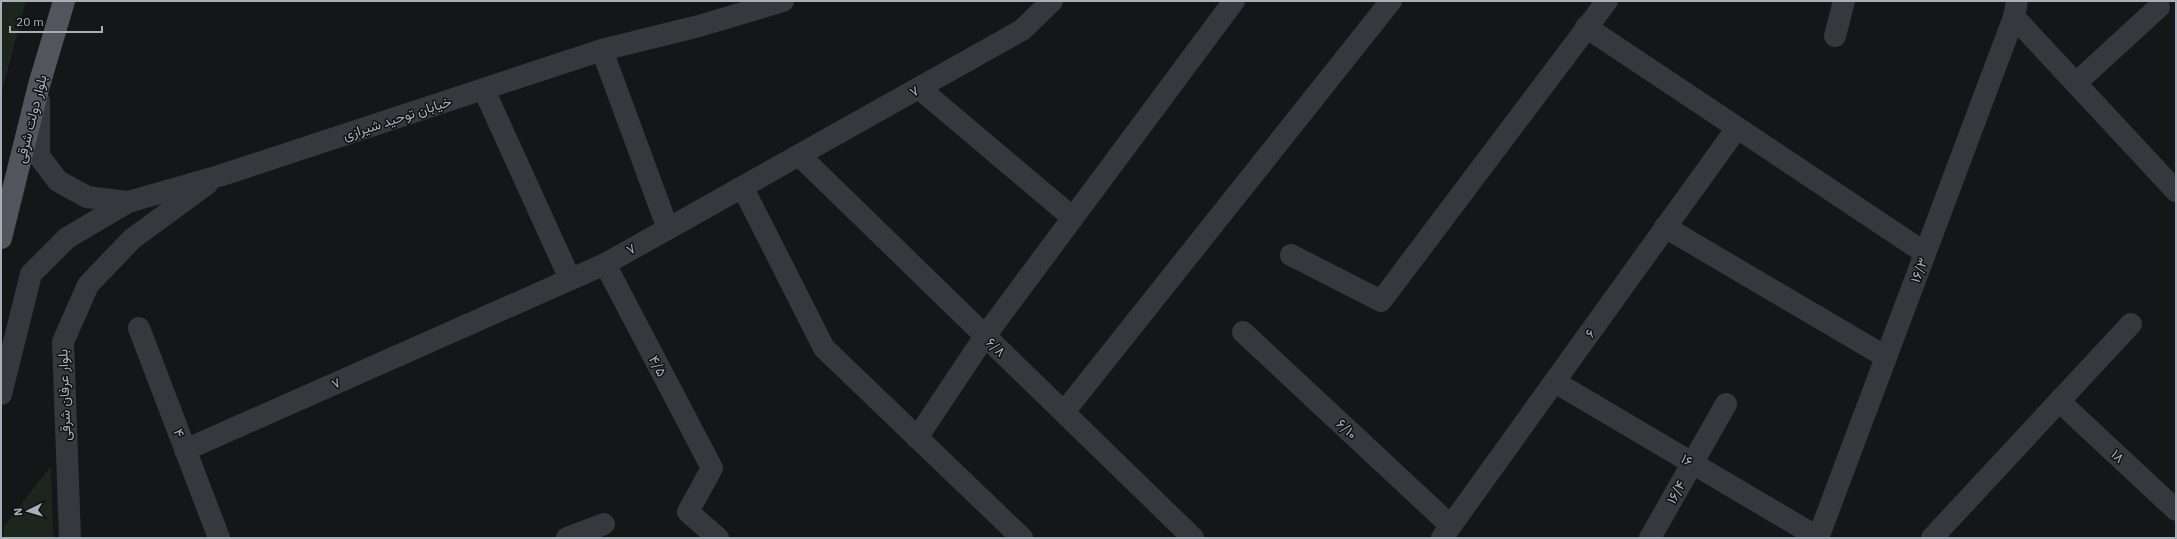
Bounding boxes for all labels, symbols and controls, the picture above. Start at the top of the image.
scale bar [10,8,102,34]
text: 20 m [16,14,44,29]
street label: بلوار دولت شرقی [11,73,51,165]
street label: ۷ [906,81,922,101]
street label: خیابان توحید شیرازی [340,92,454,144]
street label: ۷ [623,239,639,259]
street label: ۱۶/۳ [1906,255,1932,285]
street label: ۶ [1581,325,1599,341]
street label: ۶/۸ [982,333,1010,361]
street label: بلوار عرفان شرقی [53,349,75,441]
street label: ۴/۵ [645,352,671,380]
street label: ۷ [329,373,343,393]
street label: ۶/۱۰ [1333,415,1361,443]
street label: ۴ [169,426,189,440]
street label: ۱۸ [2107,445,2129,467]
street label: ۱۶ [1678,449,1696,471]
street label: ۱۶/۴ [1662,477,1690,507]
north arrow [8,491,48,531]
text: N [11,507,25,516]

